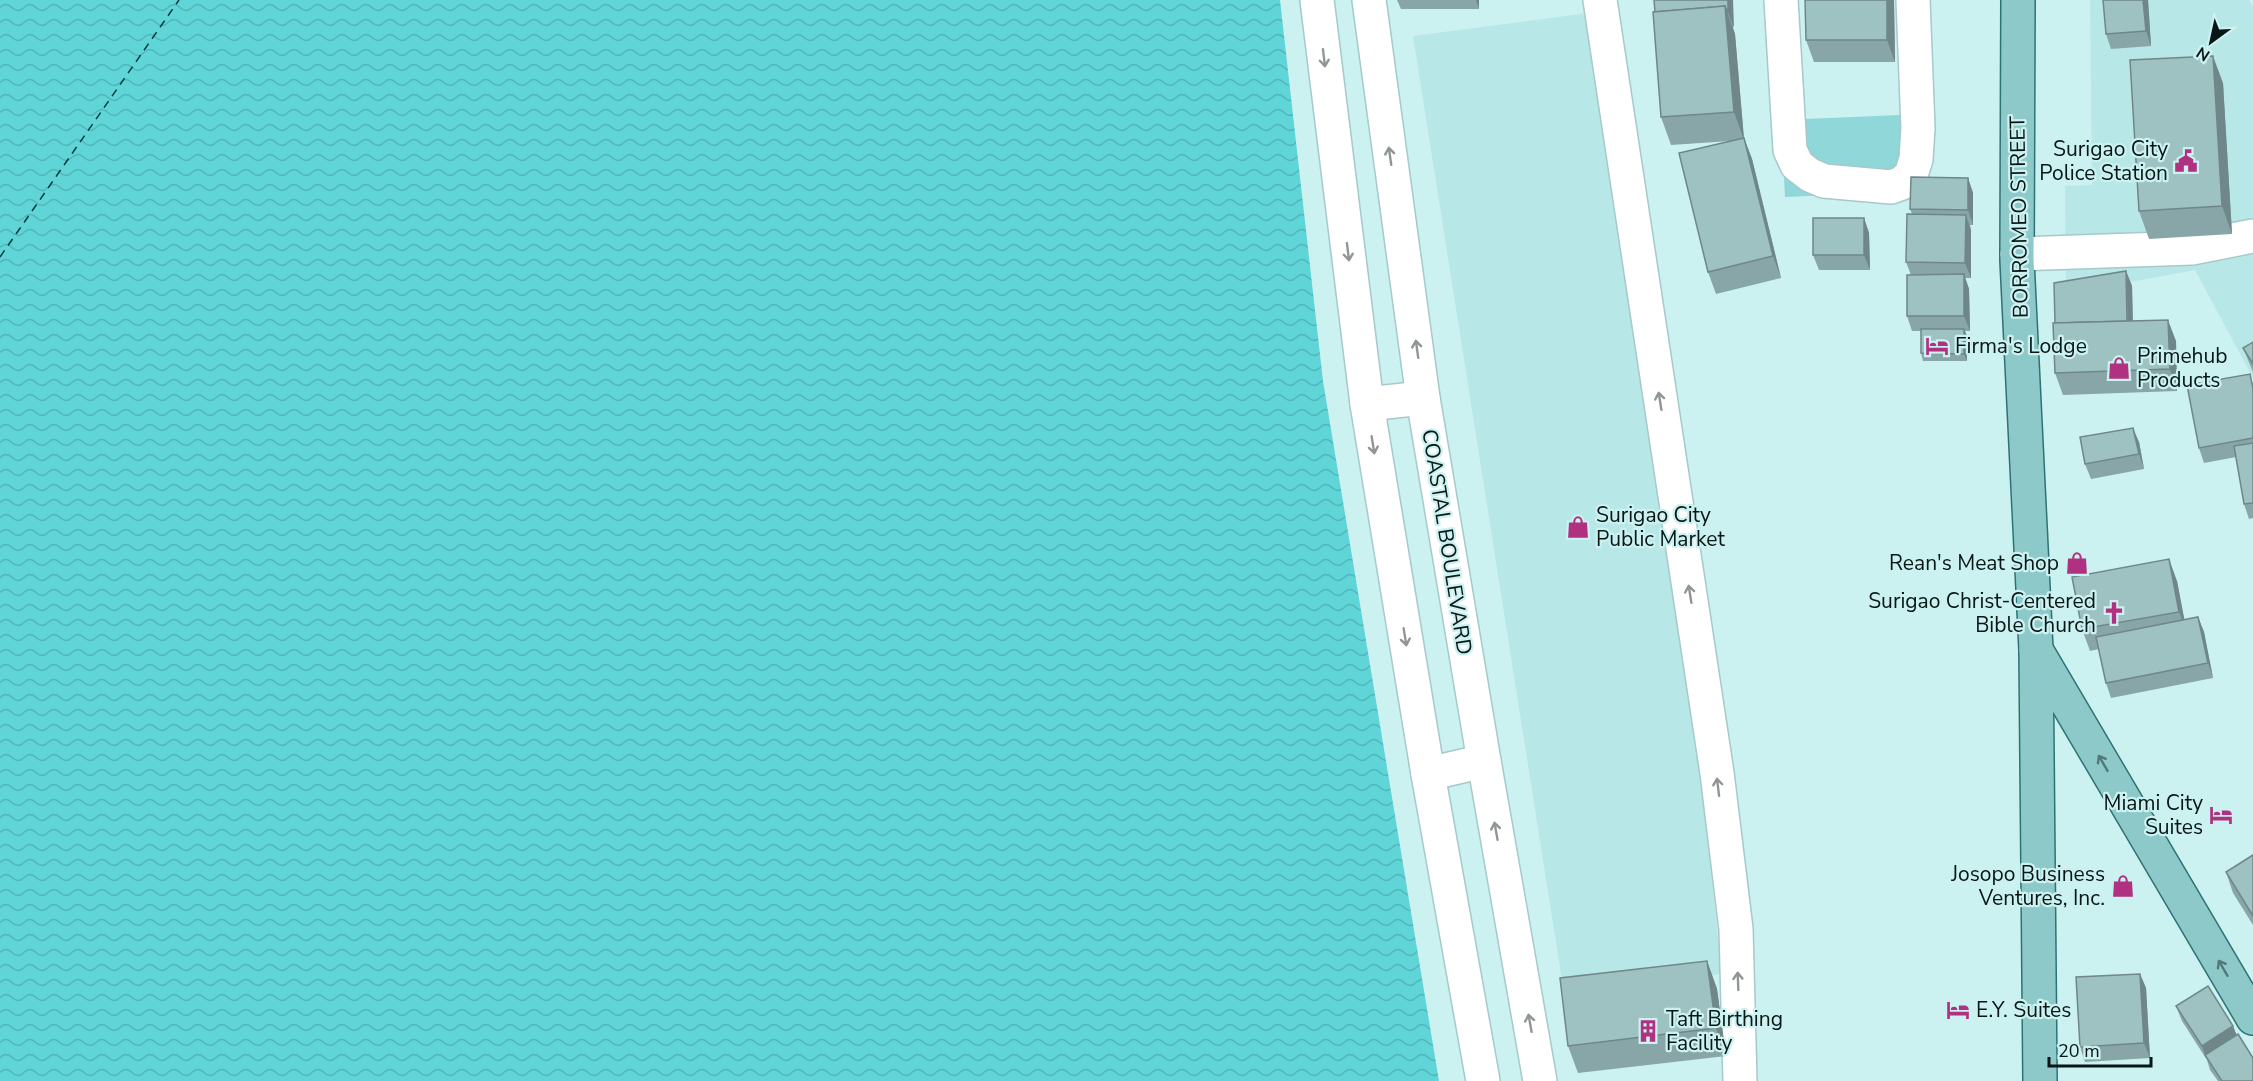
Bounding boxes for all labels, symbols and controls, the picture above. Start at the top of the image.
north arrow [2181,12,2241,72]
text: N [2192,41,2214,66]
one-way arrow [1318,48,1329,68]
street label: BORROMEO STREET [2003,115,2035,318]
place label: Surigao City Police Station [2039,135,2168,187]
one-way arrow [1385,146,1396,166]
public building icon: Surigao City Police Station [2173,148,2199,174]
one-way arrow [1342,241,1353,261]
place label: Firma's Lodge [1955,332,2087,360]
hotel icon: Firma's Lodge [1924,333,1950,359]
one-way arrow [1411,339,1422,359]
place label: Primehub Products [2137,342,2228,394]
shop icon: Primehub Products [2106,355,2132,381]
one-way arrow [1655,392,1666,411]
street label: COASTAL BOULEVARD [1415,427,1479,657]
one-way arrow [1368,435,1379,454]
place label: Surigao City Public Market [1596,501,1725,553]
shop icon: Surigao City Public Market [1565,514,1591,540]
place label: Rean's Meat Shop [1889,549,2059,577]
shop icon: Rean's Meat Shop [2064,550,2090,576]
one-way arrow [1684,584,1695,604]
place label: Surigao Christ-Centered Bible Church [1868,587,2096,639]
church icon: Surigao Christ-Centered Bible Church [2101,600,2127,626]
one-way arrow [1400,627,1411,647]
one-way arrow [2097,755,2109,772]
one-way arrow [1713,777,1724,797]
place label: Miami City Suites [2104,789,2203,841]
hotel icon: Miami City Suites [2208,802,2234,828]
one-way arrow [1490,822,1501,842]
place label: Josopo Business Ventures, Inc. [1950,860,2105,912]
shop icon: Josopo Business Ventures, Inc. [2110,873,2136,899]
one-way arrow [2217,960,2229,977]
one-way arrow [1732,971,1743,991]
place label: E.Y. Suites [1976,996,2071,1024]
hotel icon: E.Y. Suites [1945,997,1971,1023]
place label: Taft Birthing Facility [1666,1005,1783,1057]
one-way arrow [1524,1014,1535,1034]
building icon: Taft Birthing Facility [1635,1018,1661,1044]
scale bar [2049,1030,2151,1068]
text: 20 m [2058,1039,2100,1063]

